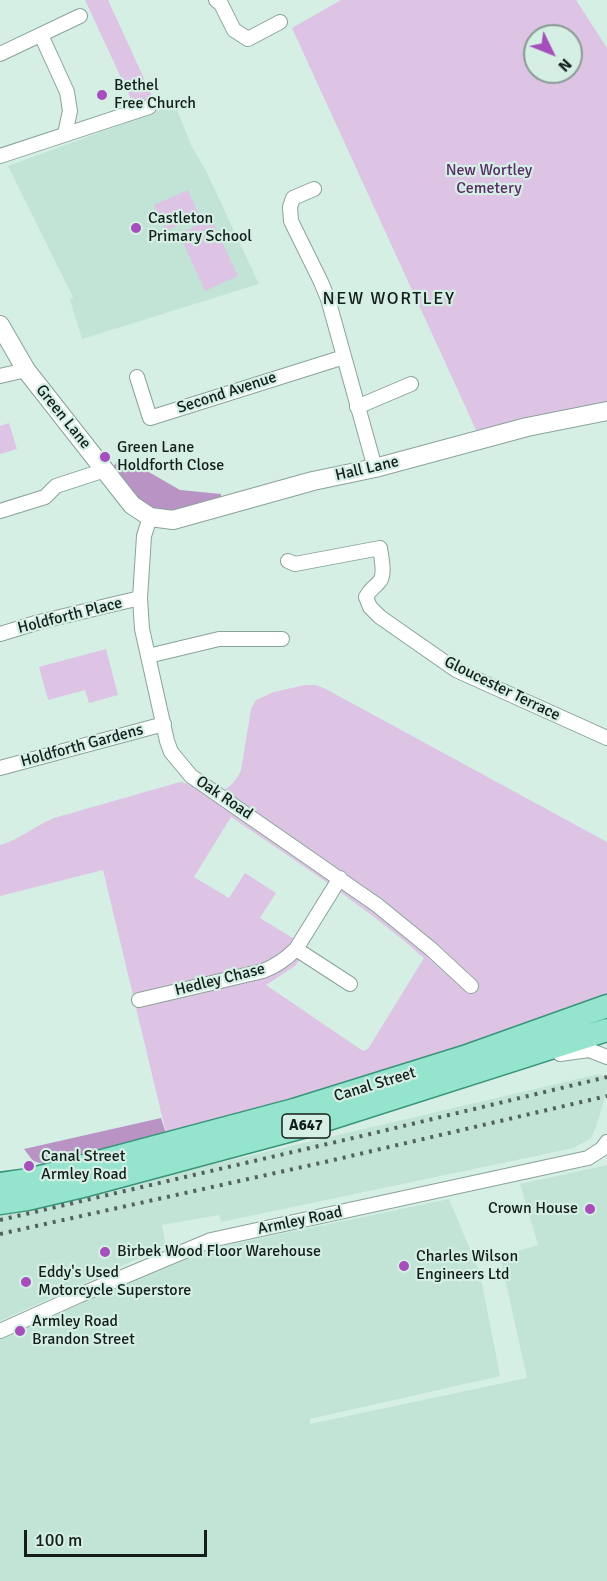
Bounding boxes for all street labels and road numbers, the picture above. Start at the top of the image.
street label: Second Avenue [175,368,279,418]
street label: Green Lane [31,381,95,453]
street label: Hall Lane [333,452,401,486]
street label: Holdforth Place [16,594,124,638]
street label: Gloucester Terrace [441,653,563,725]
street label: Holdforth Gardens [19,720,145,772]
street label: Oak Road [192,772,256,824]
street label: Hedley Chase [173,960,267,1000]
street label: Canal Street [332,1063,418,1107]
road number: A647 [282,1114,330,1138]
street label: Armley Road [256,1203,344,1239]

